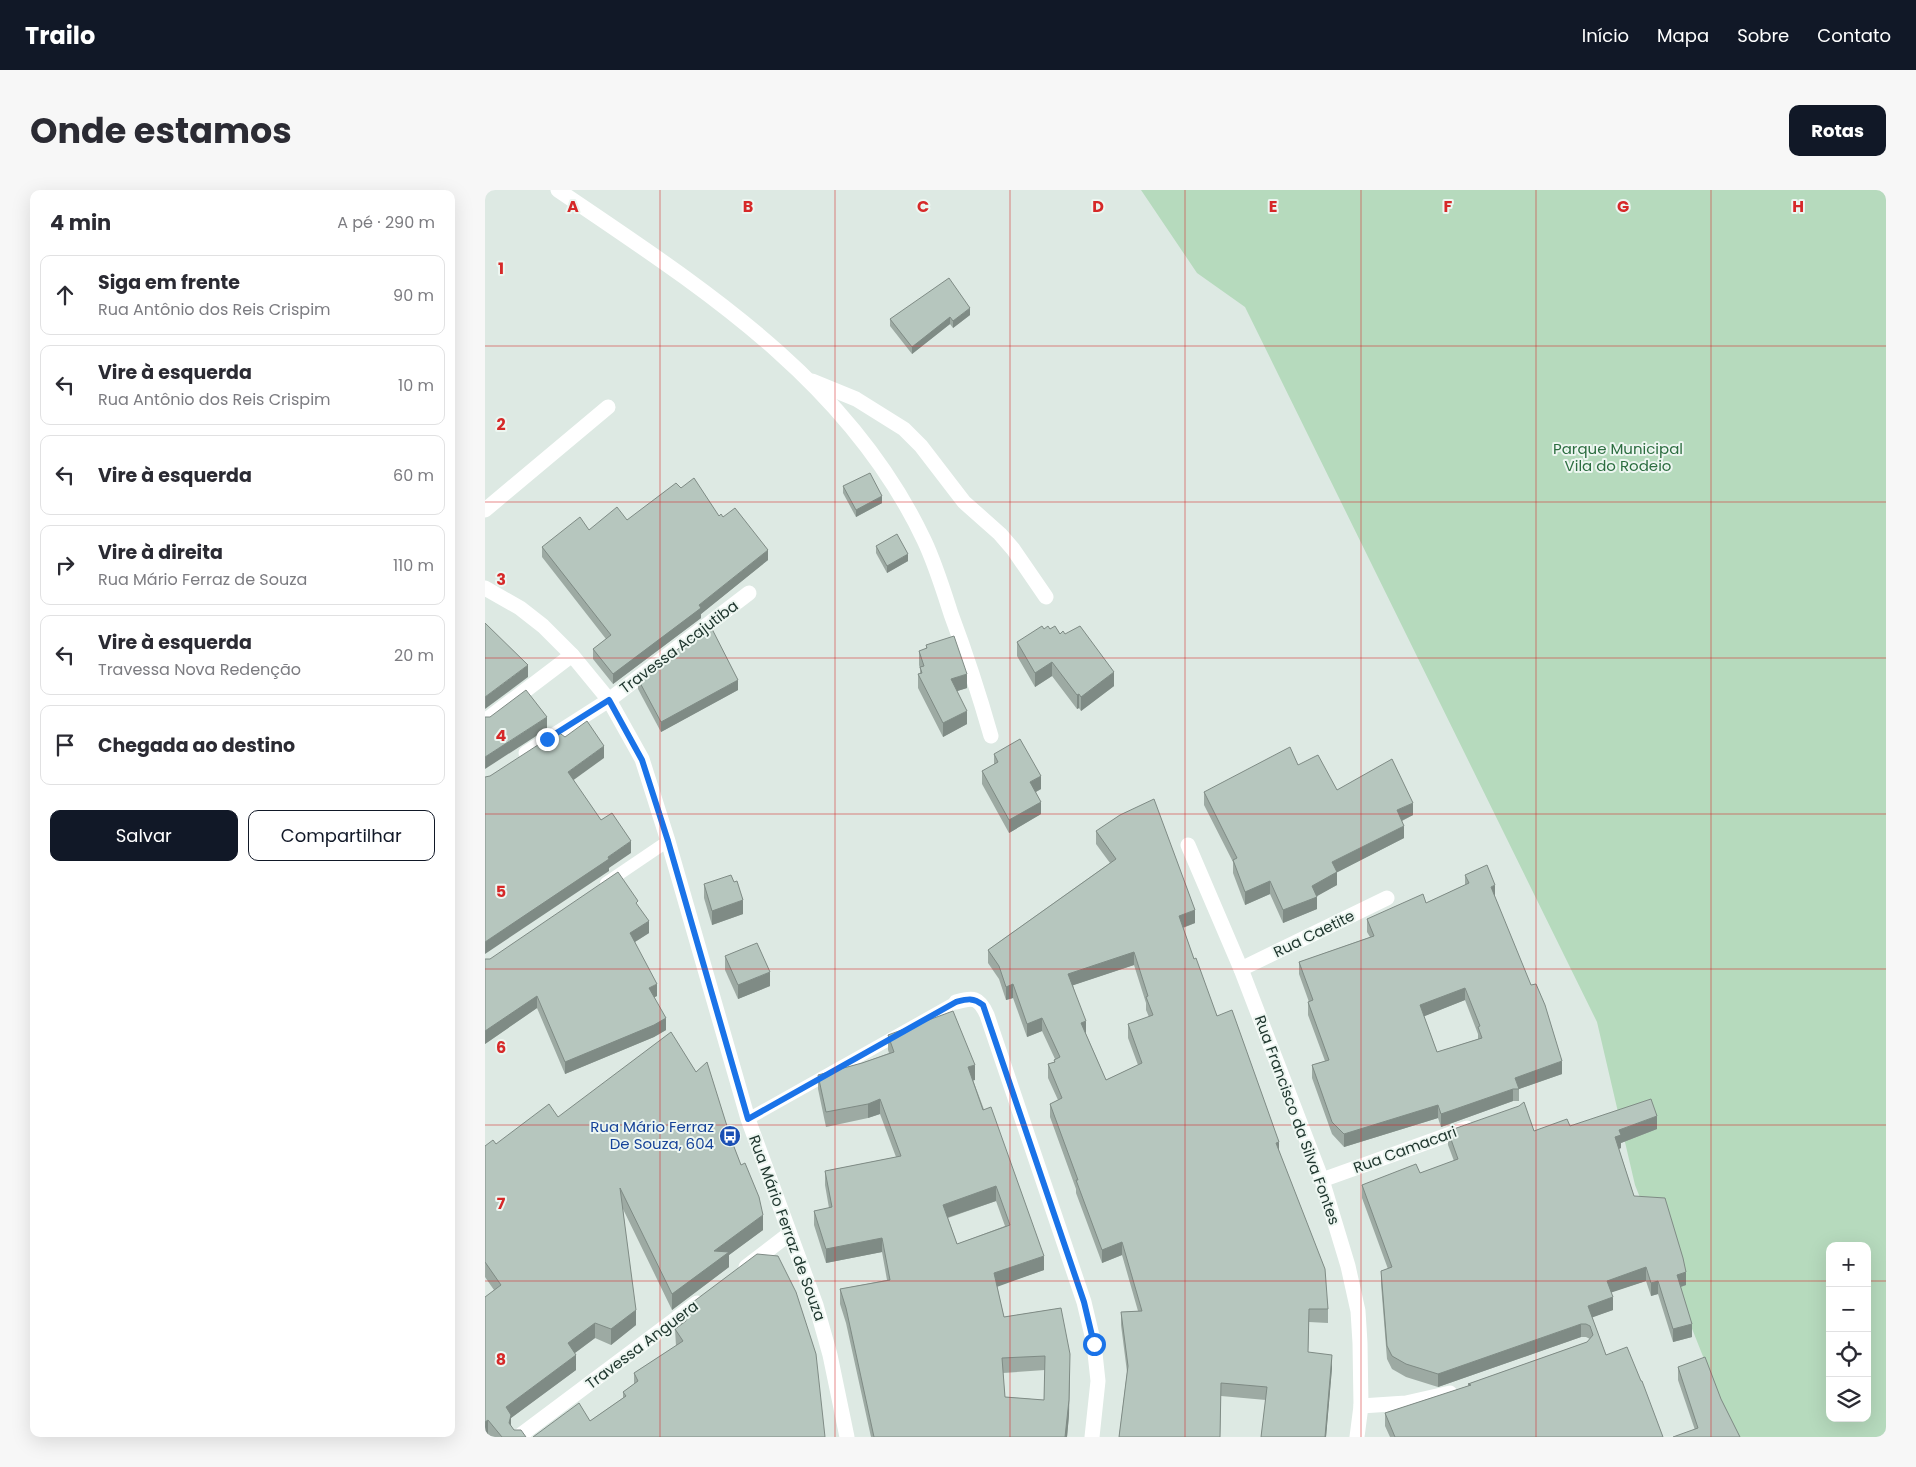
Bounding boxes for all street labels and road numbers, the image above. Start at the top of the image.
street label: Travessa Acajutiba [615,595,742,698]
street label: Rua Caetite [1270,905,1358,962]
street label: Rua Francisco da Silva Fontes [1250,1012,1345,1228]
street label: Rua Camacari [1350,1121,1460,1178]
street label: Rua Mário Ferraz de Souza [744,1132,831,1324]
street label: Travessa Anguera [581,1295,702,1394]

